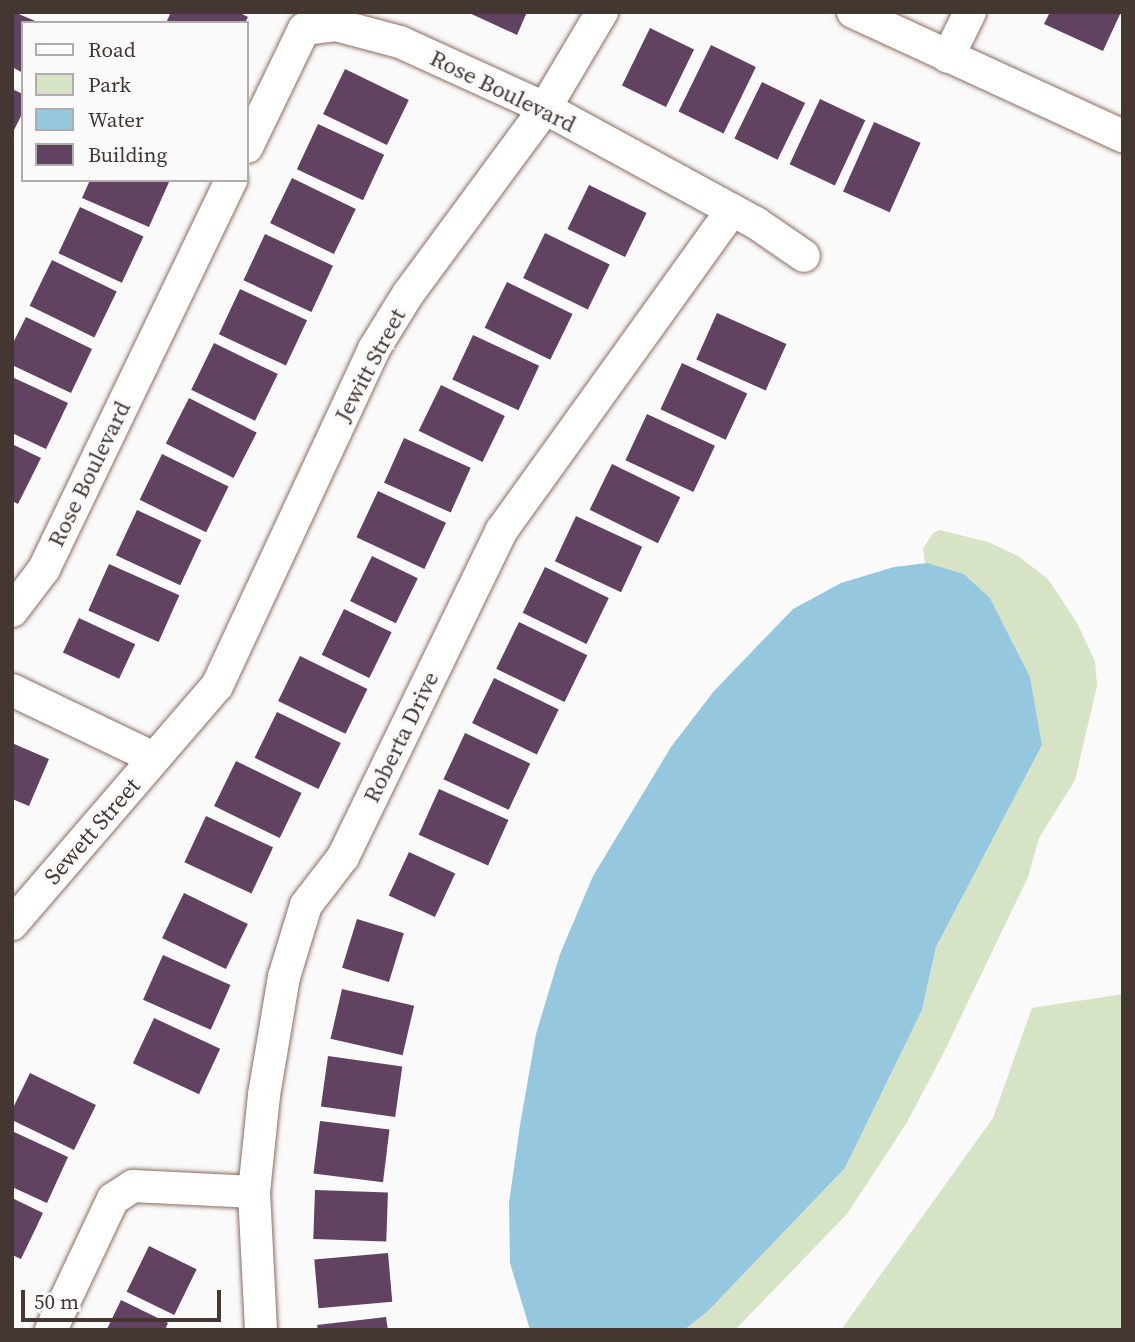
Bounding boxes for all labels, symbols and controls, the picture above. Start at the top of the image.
legend [21,21,248,182]
text: Road [88,35,136,64]
street label: Rose Boulevard [426,44,580,138]
text: Park [88,70,131,99]
text: Water [88,105,144,134]
text: Building [88,140,167,169]
street label: Jewitt Street [329,304,411,426]
street label: Rose Boulevard [42,397,136,551]
street label: Roberta Drive [357,667,445,807]
street label: Sewett Street [38,772,146,890]
scale bar [24,1276,224,1320]
text: 50 m [34,1287,79,1316]

